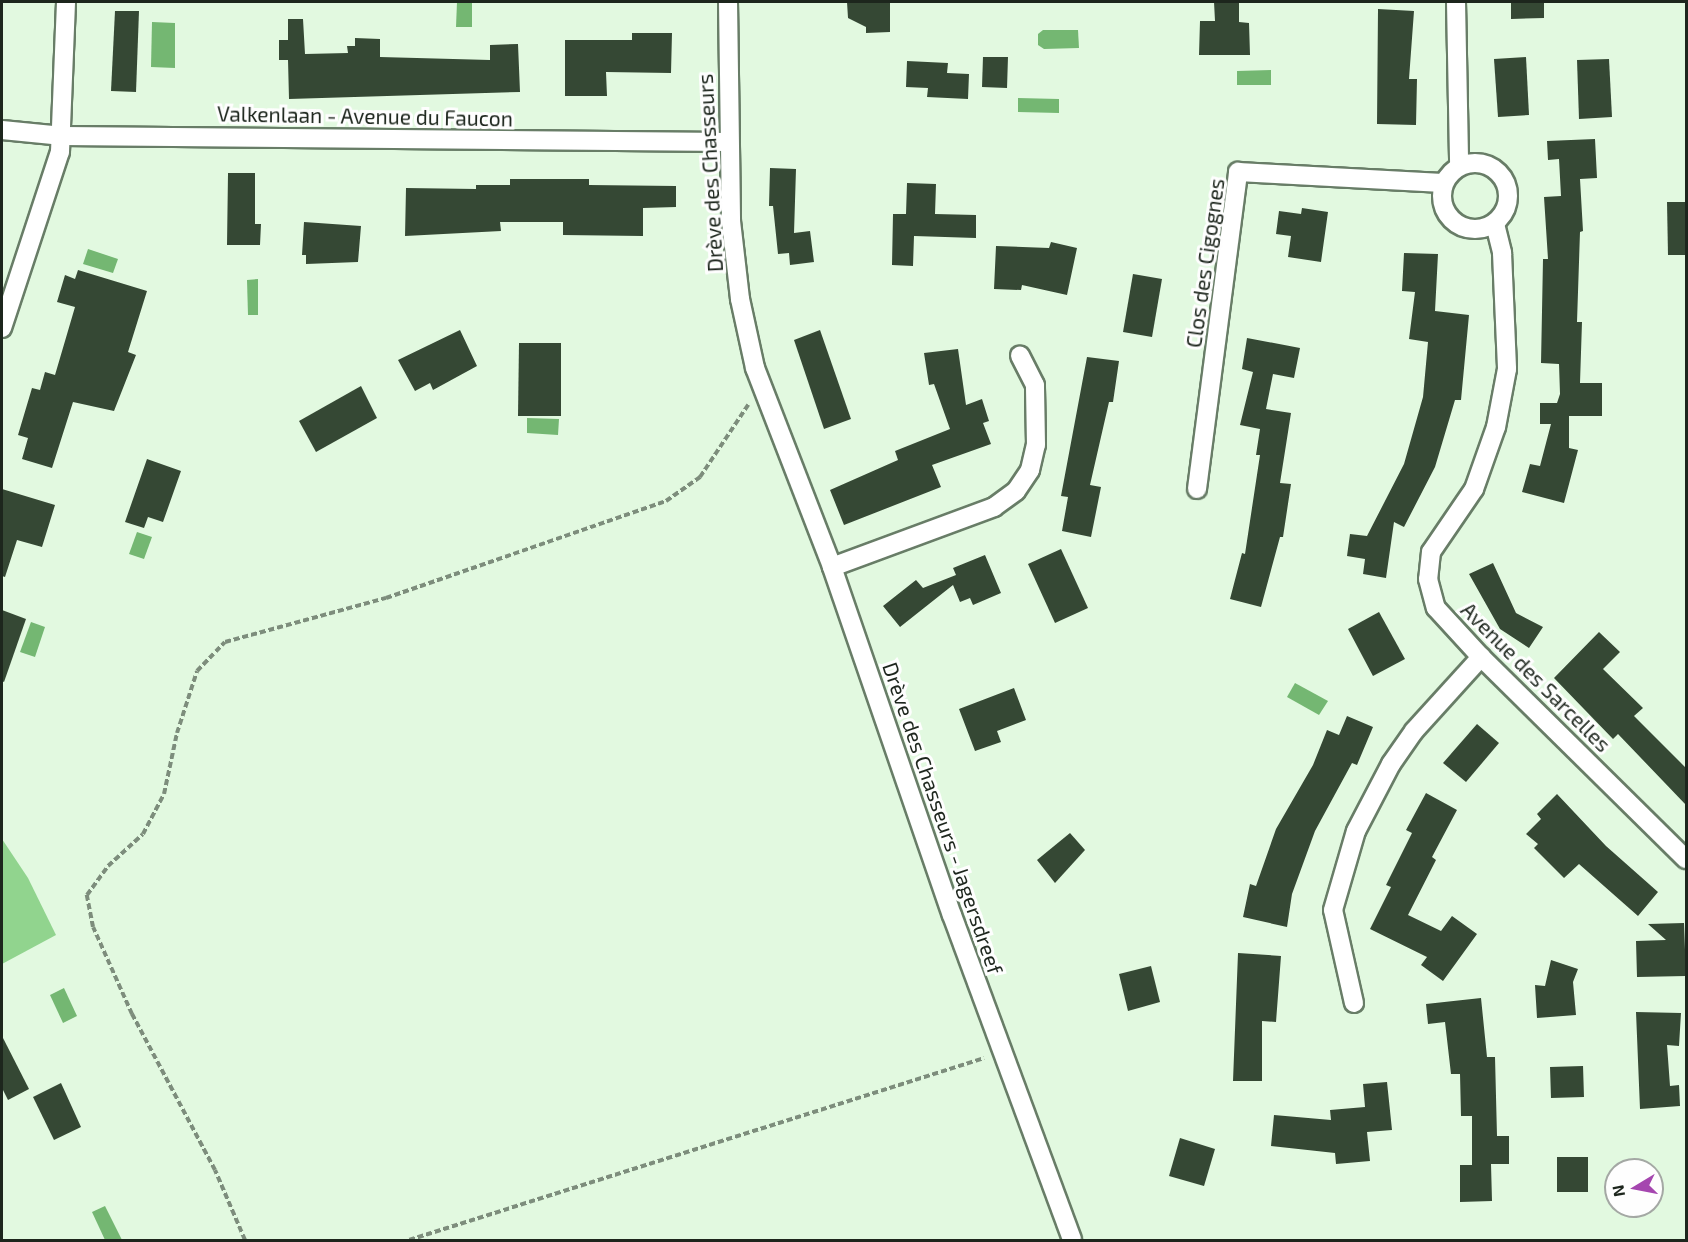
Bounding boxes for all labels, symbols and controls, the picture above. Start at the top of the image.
street label: Drève des Chasseurs [692,73,728,273]
street label: Valkenlaan - Avenue du Faucon [217,101,513,131]
street label: Clos des Cigognes [1181,177,1229,349]
street label: Avenue des Sarcelles [1456,597,1616,757]
street label: Drève des Chasseurs - Jagersdreef [878,659,1008,977]
north arrow [1604,1158,1664,1218]
text: N [1607,1184,1628,1198]

